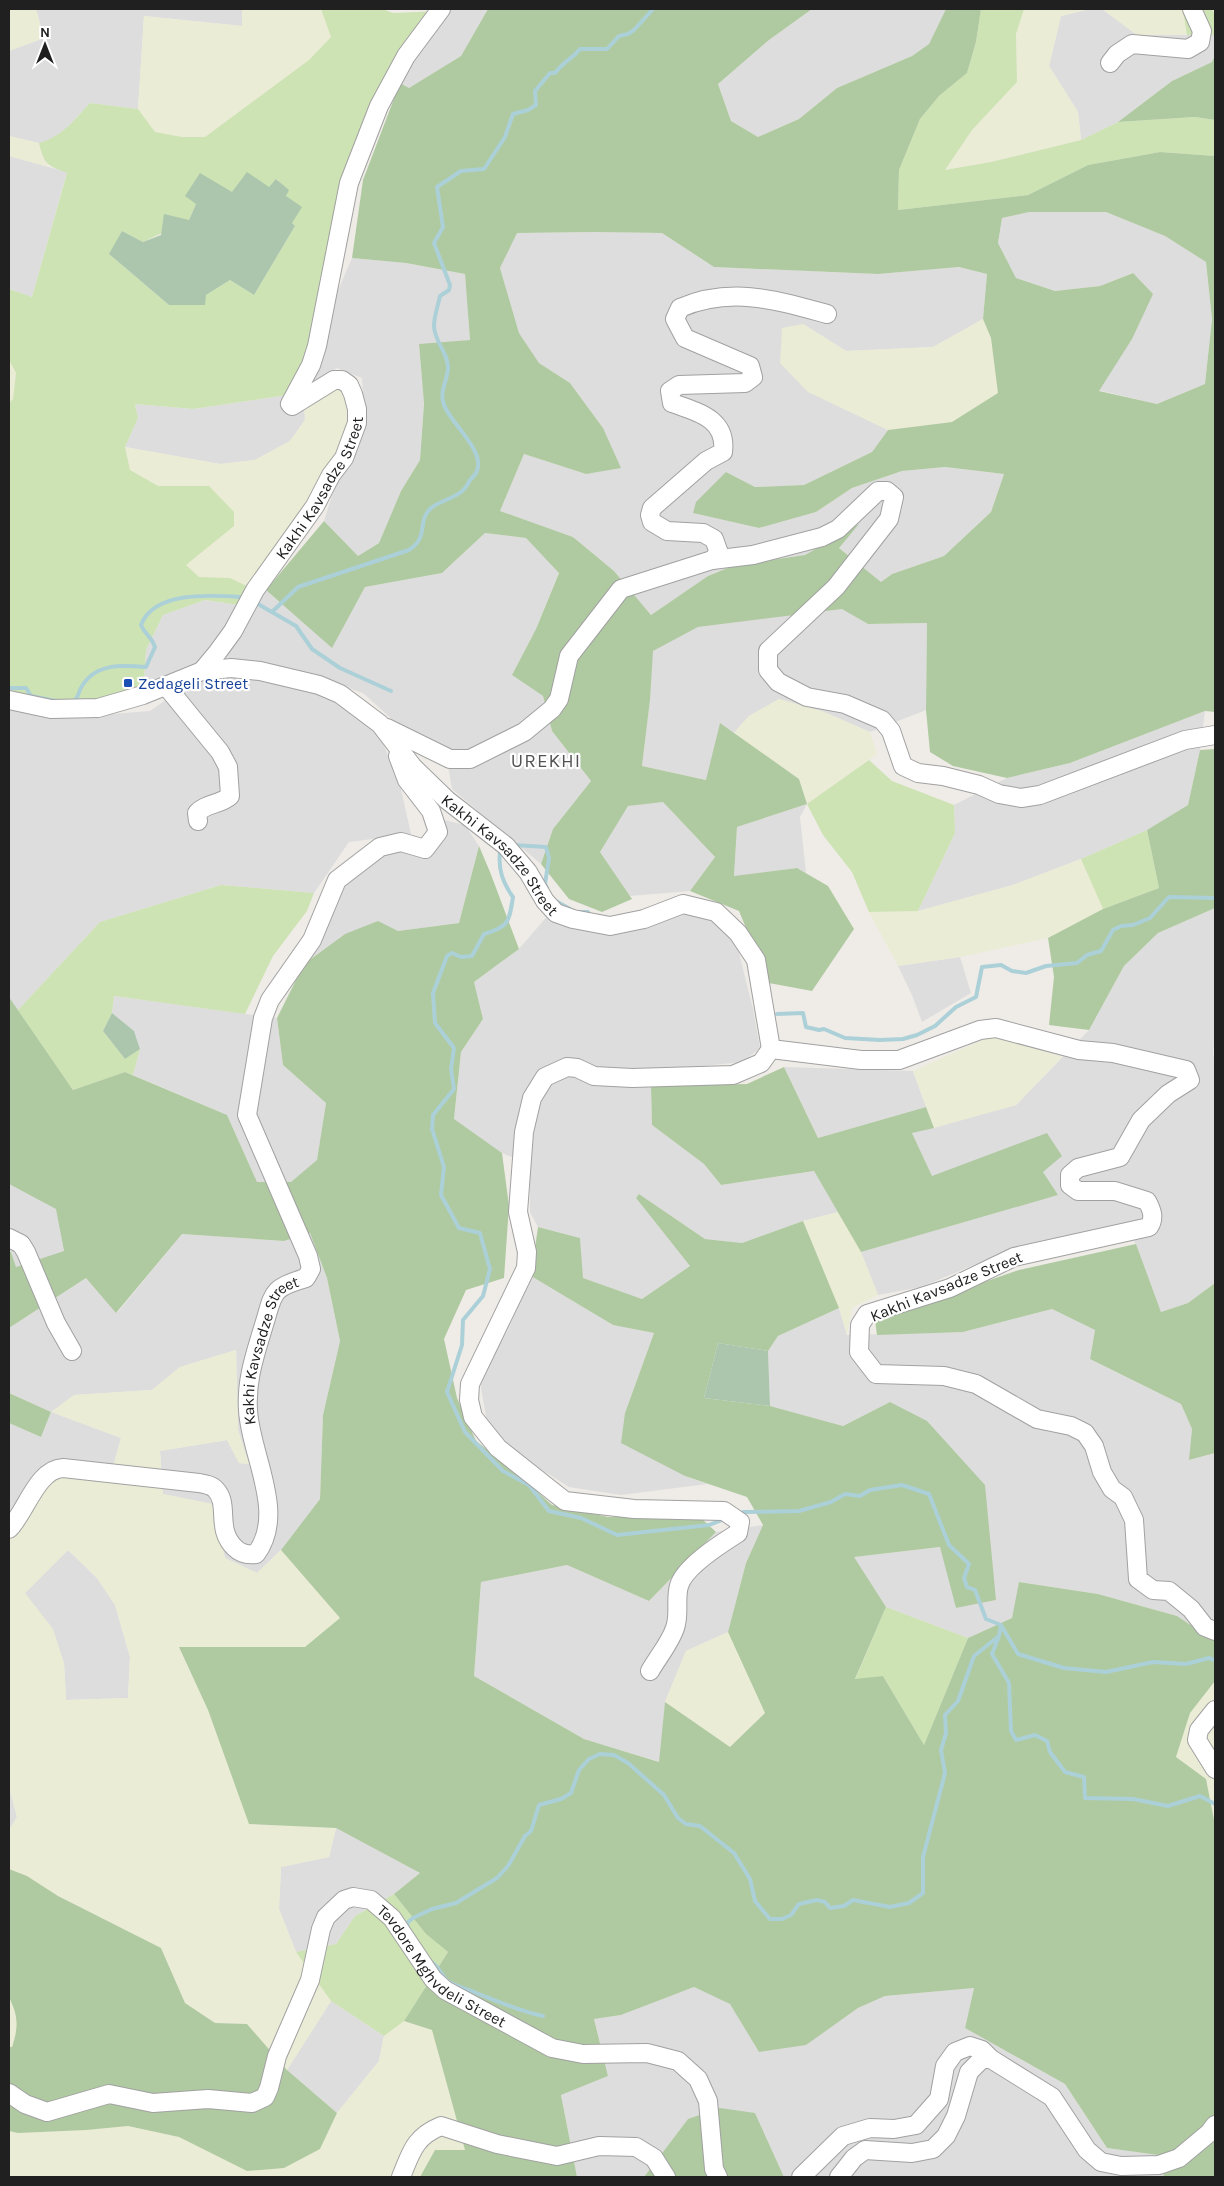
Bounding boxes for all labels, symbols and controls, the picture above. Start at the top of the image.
north arrow [20,20,70,70]
text: N [40,24,50,41]
street label: Kakhi Kavsadze Street [271,417,367,563]
place label: Zedageli Street [138,674,248,693]
marker: Zedageli Street [122,677,134,689]
district label: UREKHI [511,750,581,772]
street label: Kakhi Kavsadze Street [438,790,562,920]
street label: Kakhi Kavsadze Street [867,1247,1025,1326]
street label: Kakhi Kavsadze Street [239,1272,301,1426]
street label: Tevdore Mghvdeli Street [373,1901,509,2031]

